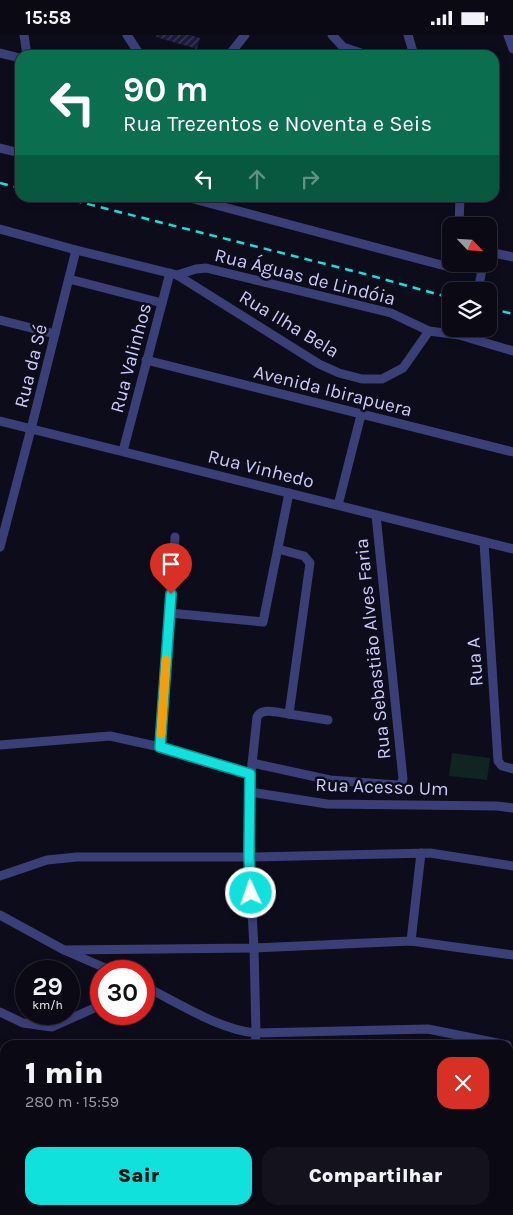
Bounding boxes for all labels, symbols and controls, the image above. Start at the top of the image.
text: 15:58 [25,7,71,29]
text: 90 m [123,69,209,110]
icon: left [40,70,105,135]
text: Rua Trezentos e Noventa e Seis [123,111,432,137]
icon: left [190,165,218,193]
icon: ahead [243,165,271,193]
icon: right [296,165,324,193]
north arrow [442,217,498,273]
map controls [442,217,497,337]
street label: Rua Águas de Lindóia [212,243,398,310]
button: layers [442,282,497,337]
street label: Rua Ilha Bela [235,286,343,362]
street label: Rua Valinhos [106,301,156,415]
street label: Rua da Sé [10,322,52,410]
street label: Avenida Ibirapuera [252,361,414,421]
street label: Rua Vinhedo [206,445,316,493]
street label: Rua Sebastião Alves Faria [350,537,396,761]
pin [150,543,192,594]
icon: arrive [157,550,185,578]
street label: Rua A [462,637,488,687]
street label: Rua Acesso Um [315,774,449,800]
position arrow [224,866,276,918]
speed limit sign: 30 [90,960,155,1025]
text: 29 [32,972,63,1001]
text: km/h [32,998,63,1012]
text: 1 min [25,1055,104,1091]
button: close [437,1057,489,1109]
text: 280 m · 15:59 [25,1092,119,1111]
button: Sair [25,1147,252,1205]
button: Compartilhar [262,1147,489,1205]

